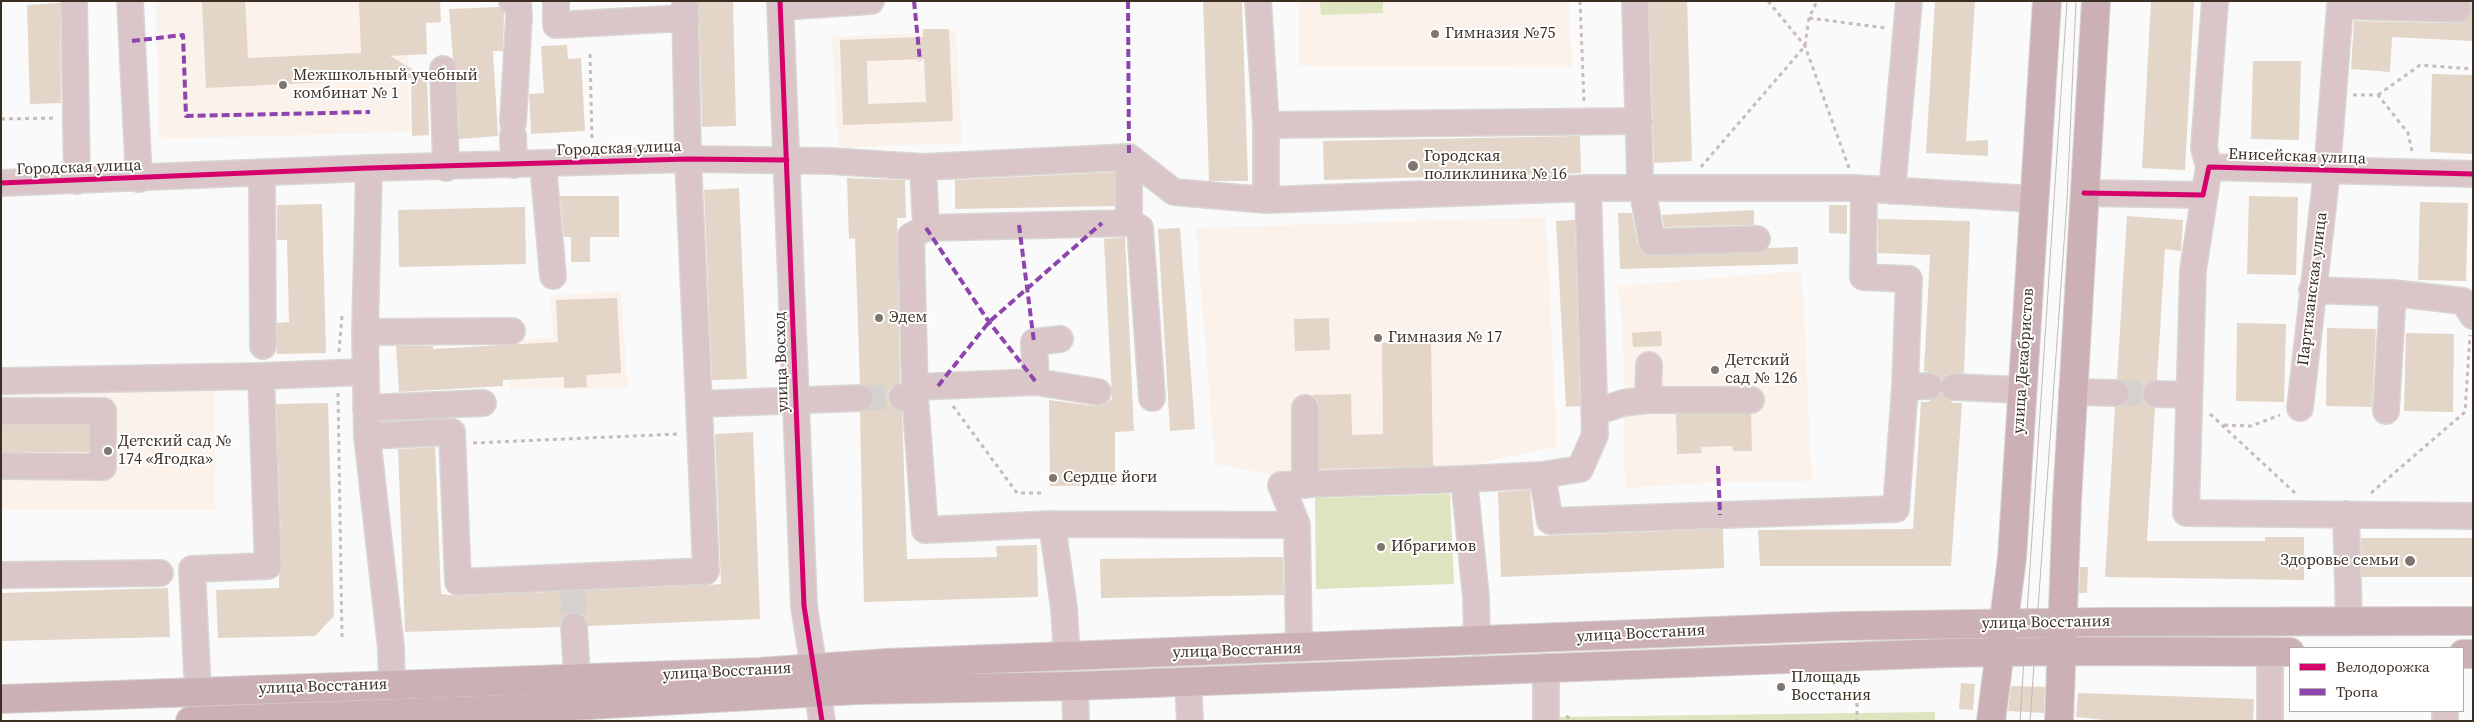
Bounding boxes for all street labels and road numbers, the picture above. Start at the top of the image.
street label: Городская улица [556,137,682,161]
street label: Енисейская улица [2228,145,2366,169]
street label: Городская улица [16,156,142,180]
street label: Партизанская улица [2294,211,2332,367]
street label: улица Декабристов [2009,287,2039,435]
street label: улица Восход [771,311,793,413]
street label: улица Восстания [1981,612,2111,634]
street label: улица Восстания [1576,621,1706,647]
street label: улица Восстания [1172,639,1302,663]
street label: улица Восстания [662,659,792,685]
street label: улица Восстания [258,675,388,699]

